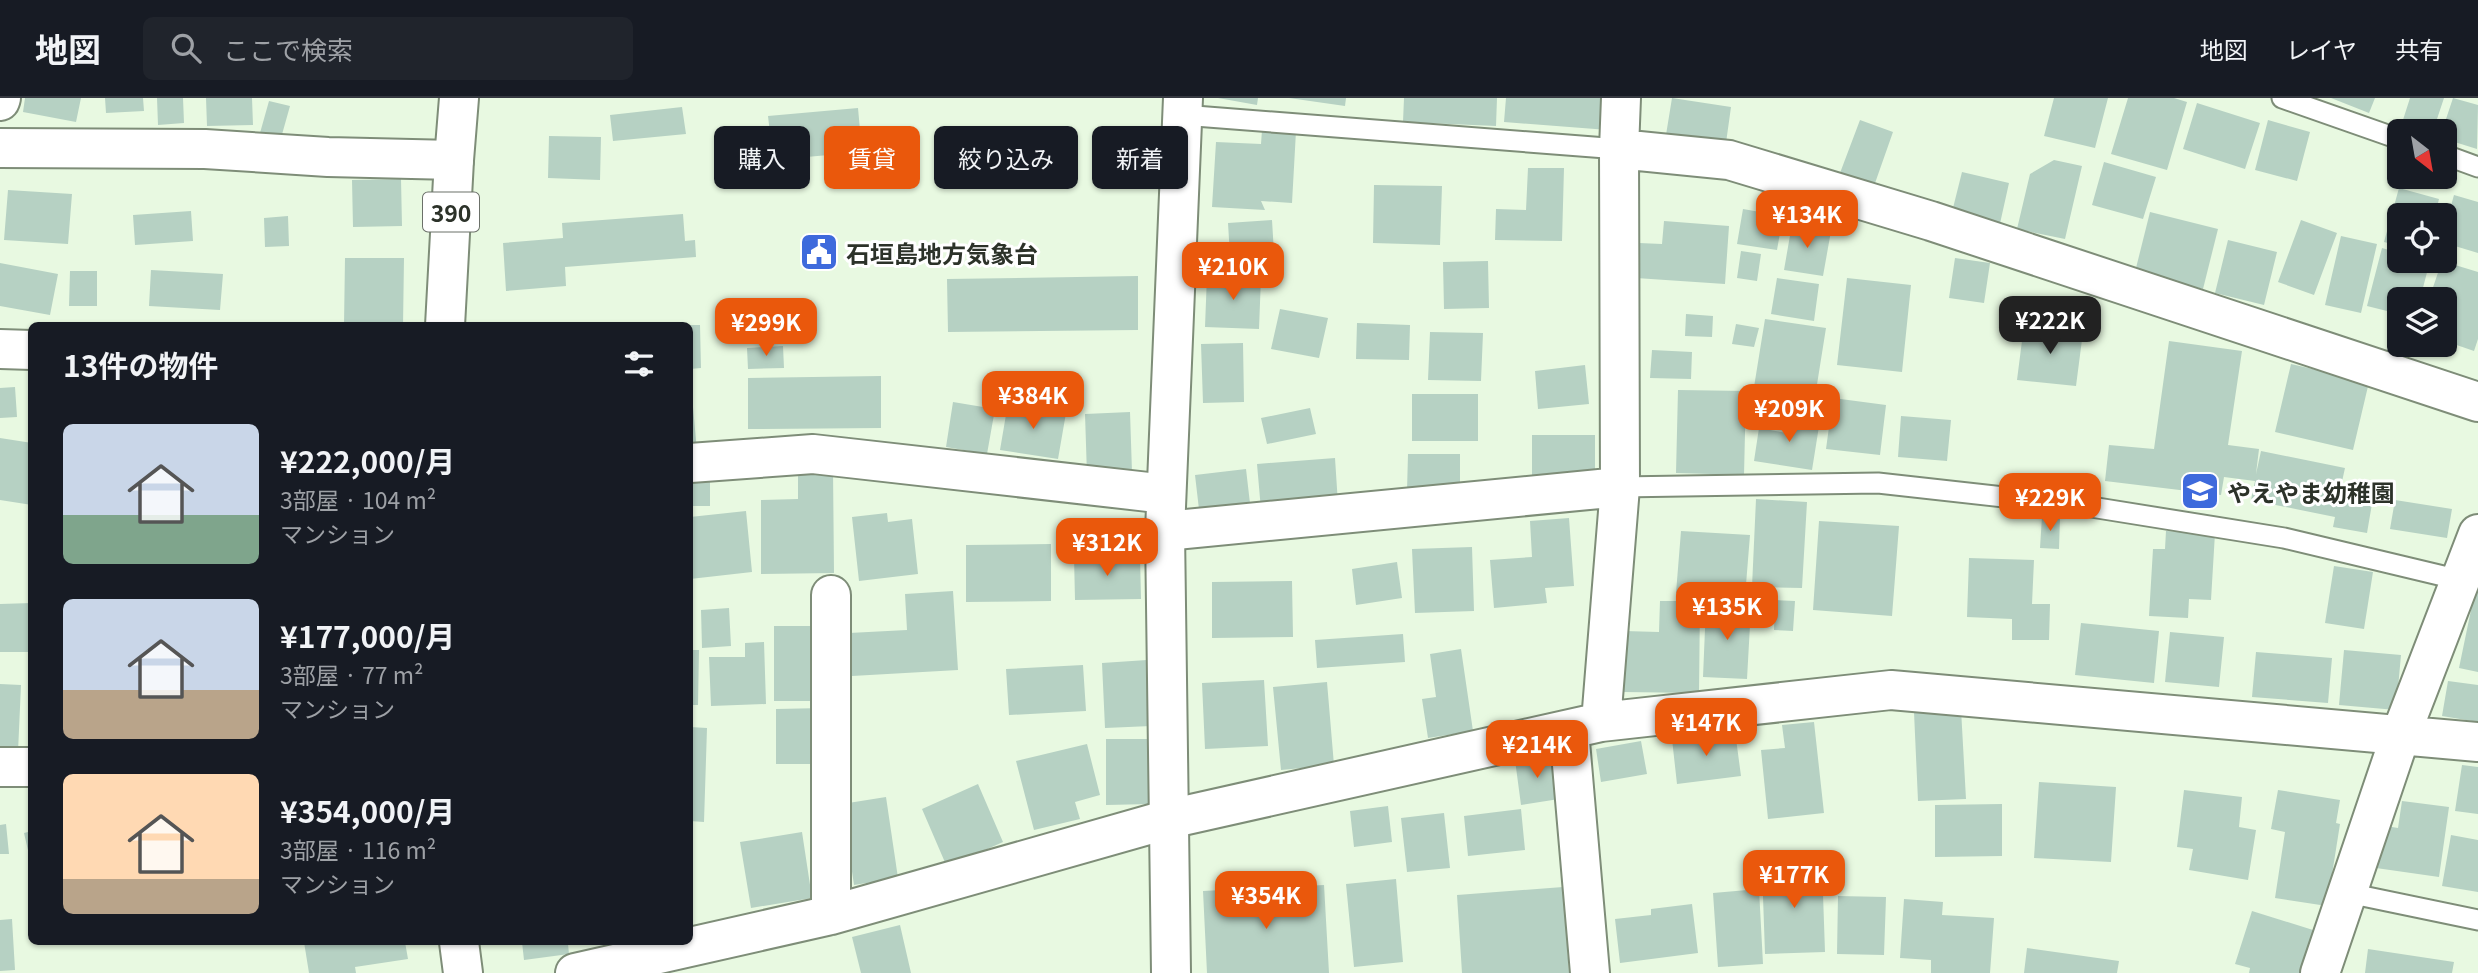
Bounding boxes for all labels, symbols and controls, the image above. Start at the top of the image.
search box [143,17,633,80]
text: 地図 [35,24,101,72]
icon: search [167,29,205,67]
text: ここで検索 [223,30,353,67]
text: 地図 [2200,31,2248,66]
text: レイヤ [2286,31,2357,66]
text: 共有 [2395,31,2443,66]
north arrow [2387,119,2457,189]
map controls [2387,119,2457,357]
chip: 購入 [714,126,810,189]
chip: 賃貸 [824,126,920,189]
chip: 絞り込み [934,126,1078,189]
chip: 新着 [1092,126,1188,189]
pin: ¥134K [1758,190,1856,250]
road number: 390 [423,192,479,232]
text: ¥134K [1772,196,1842,230]
button: locate [2387,203,2457,273]
public building icon: 石垣島地方気象台 [798,231,840,273]
place label: 石垣島地方気象台 [846,235,1038,270]
pin: ¥210K [1184,242,1282,302]
text: ¥210K [1198,248,1268,282]
button: layers [2387,287,2457,357]
pin: ¥222K [2001,296,2099,356]
pin: ¥299K [717,299,815,358]
text: ¥222K [2015,302,2085,336]
text: ¥299K [731,304,801,338]
text: 13件の物件 [63,342,218,386]
icon: filters [620,345,658,383]
pin: ¥384K [984,372,1082,431]
text: ¥384K [998,377,1068,411]
pin: ¥209K [1740,384,1838,444]
text: ¥209K [1754,390,1824,424]
text: ¥222,000/月 [280,438,455,482]
icon: home [119,452,203,536]
school or university icon: やえやま幼稚園 [2179,470,2221,512]
pin: ¥229K [2001,474,2099,533]
place label: やえやま幼稚園 [2227,474,2395,509]
text: ¥229K [2015,479,2085,513]
text: 3部屋 · 104 m² [280,482,436,516]
text: マンション [280,516,395,550]
pin: ¥312K [1058,518,1156,578]
text: ¥312K [1072,524,1142,558]
pin: ¥135K [1678,582,1776,642]
text: ¥135K [1692,588,1762,622]
text: ¥177,000/月 [280,613,455,657]
icon: home [119,627,203,711]
text: 3部屋 · 77 m² [280,657,423,691]
text: マンション [280,691,395,725]
pin: ¥147K [1657,698,1755,758]
text: ¥147K [1671,704,1741,738]
pin: ¥214K [1488,720,1586,780]
text: ¥214K [1502,726,1572,760]
text: ¥354,000/月 [280,788,455,832]
icon: home [119,802,203,886]
text: 3部屋 · 116 m² [280,832,436,866]
pin: ¥177K [1745,850,1843,910]
text: ¥177K [1759,856,1829,890]
text: マンション [280,866,395,900]
pin: ¥354K [1217,872,1315,931]
text: ¥354K [1231,877,1301,911]

